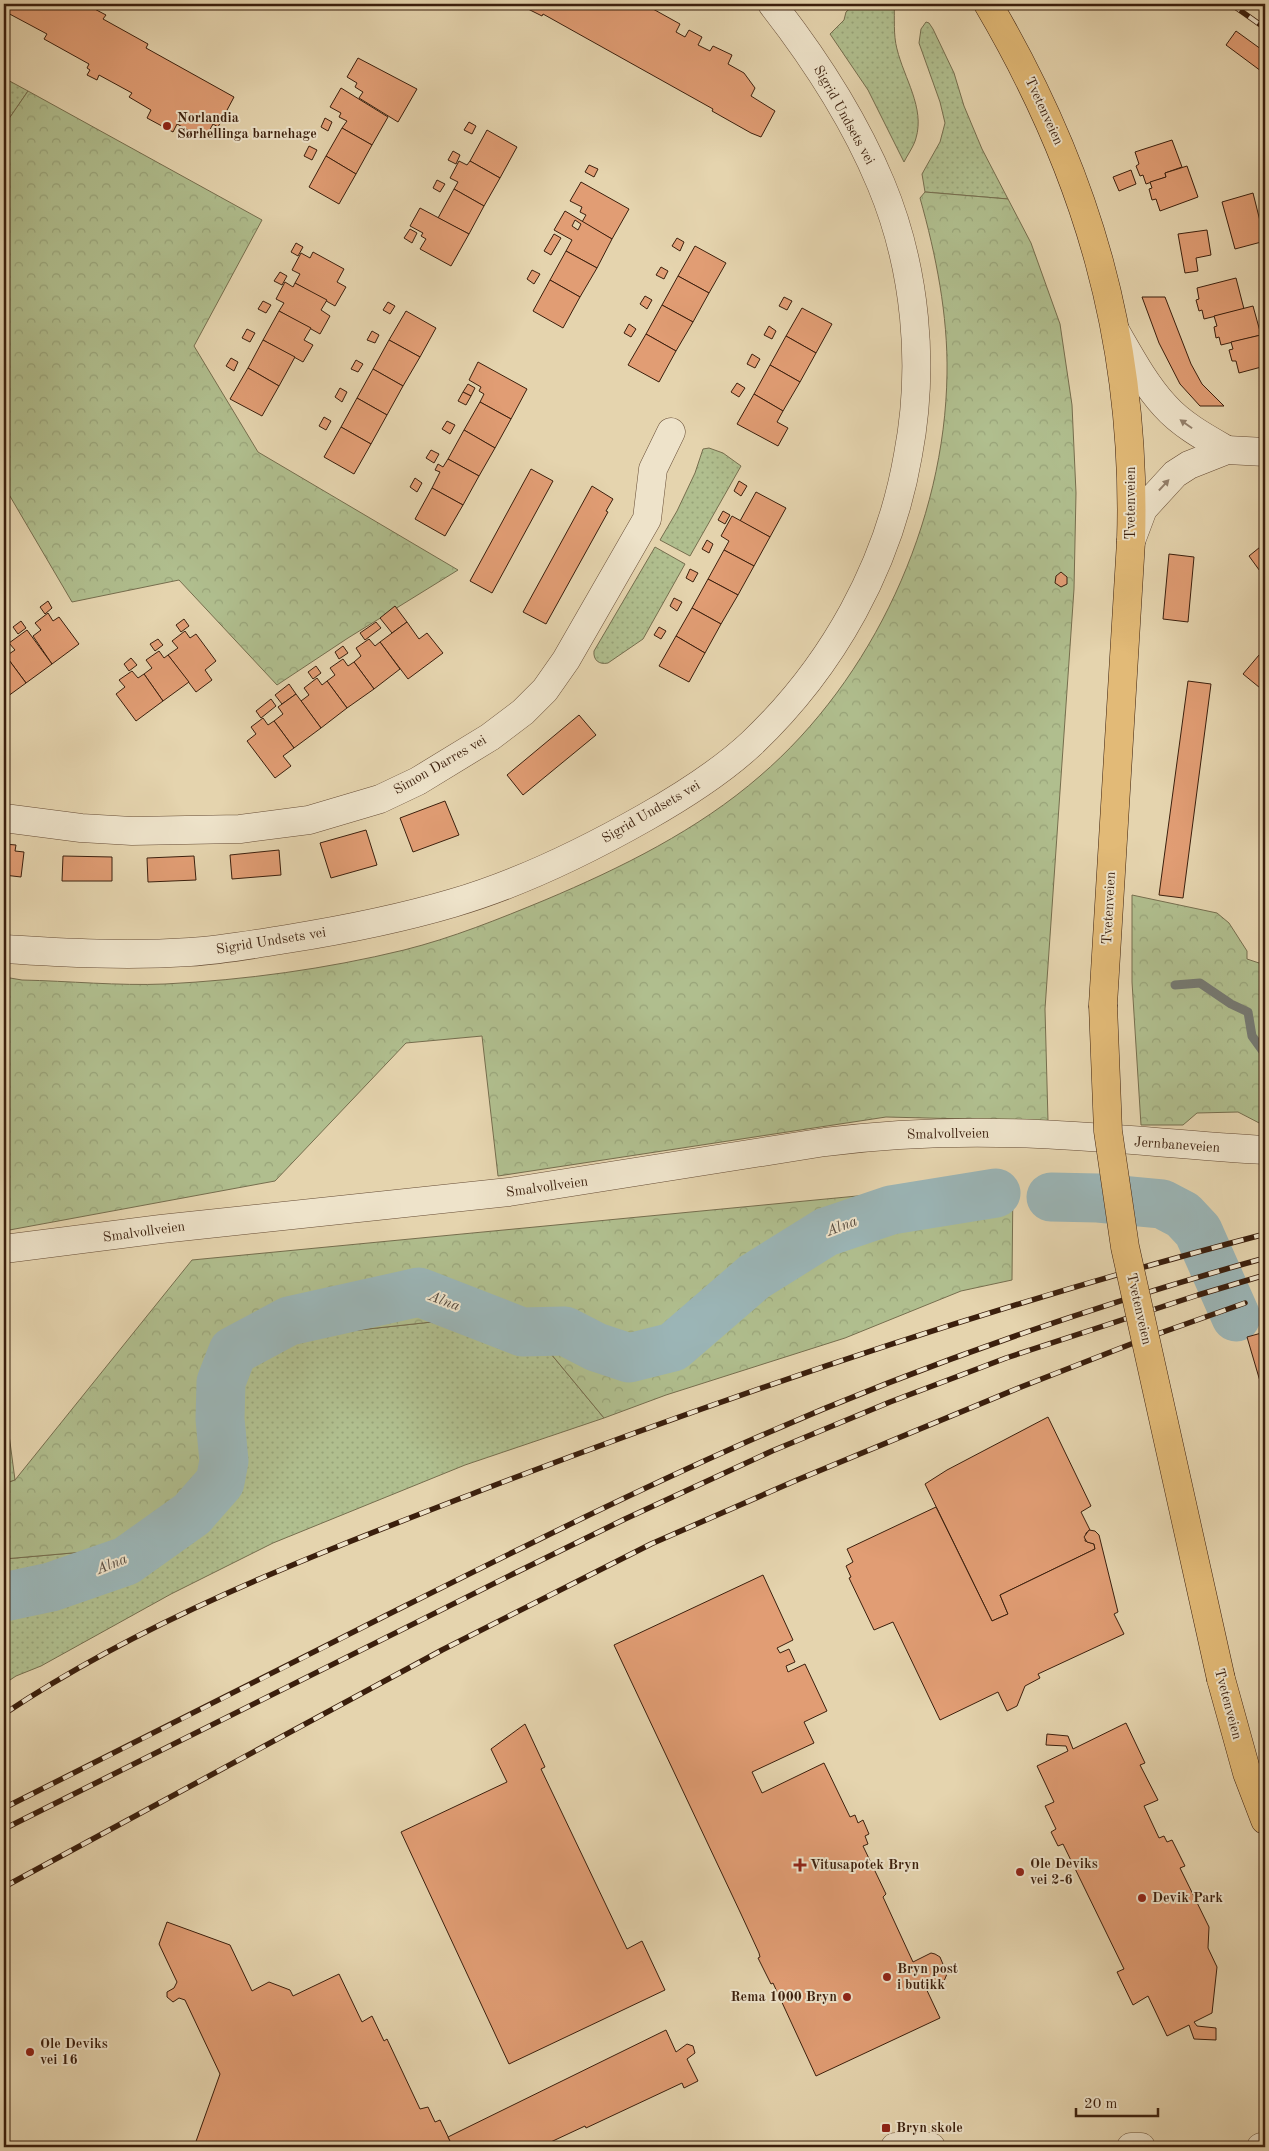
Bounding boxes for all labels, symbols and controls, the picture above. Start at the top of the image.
street label: Sigrid Undsets vei [811,63,877,167]
street label: Tvetenveien [1022,75,1066,147]
place label: Norlandia Sørhellinga barnehage [177,111,317,141]
marker: Norlandia Sørhellinga barnehage [161,120,173,132]
one-way arrow [1179,419,1193,429]
street label: Tvetenveien [1124,466,1138,540]
one-way arrow [1158,480,1170,492]
street label: Simon Darres vei [391,733,489,797]
street label: Sigrid Undsets vei [599,778,703,846]
street label: Tvetenveien [1100,871,1118,945]
street label: Sigrid Undsets vei [215,925,327,957]
street label: Smalvollveien [907,1126,990,1142]
street label: Jernbaneveien [1133,1135,1221,1155]
street label: Smalvollveien [505,1174,589,1200]
water label: Alna [823,1214,860,1240]
street label: Smalvollveien [102,1219,186,1245]
street label: Tvetenveien [1124,1272,1154,1347]
water label: Alna [425,1289,462,1315]
water label: Alna [93,1552,130,1578]
street label: Tvetenveien [1212,1667,1244,1742]
place label: Ole Deviks vei 2-6 [1030,1857,1098,1887]
place label: Vitusapotek Bryn [810,1858,919,1872]
marker: Vitusapotek Bryn [794,1859,806,1871]
marker: Ole Deviks vei 2-6 [1014,1866,1026,1878]
place label: Devik Park [1152,1891,1223,1905]
marker: Devik Park [1136,1892,1148,1904]
place label: Bryn post i butikk [897,1962,958,1992]
marker: Bryn post i butikk [881,1971,893,1983]
place label: Rema 1000 Bryn [730,1990,837,2004]
marker: Rema 1000 Bryn [841,1991,853,2003]
place label: Ole Deviks vei 16 [40,2037,108,2067]
marker: Ole Deviks vei 16 [24,2046,36,2058]
scale bar [1076,2086,1159,2118]
text: 20 m [1084,2097,1118,2112]
place label: Bryn skole [896,2121,963,2135]
marker: Bryn skole [880,2122,892,2134]

